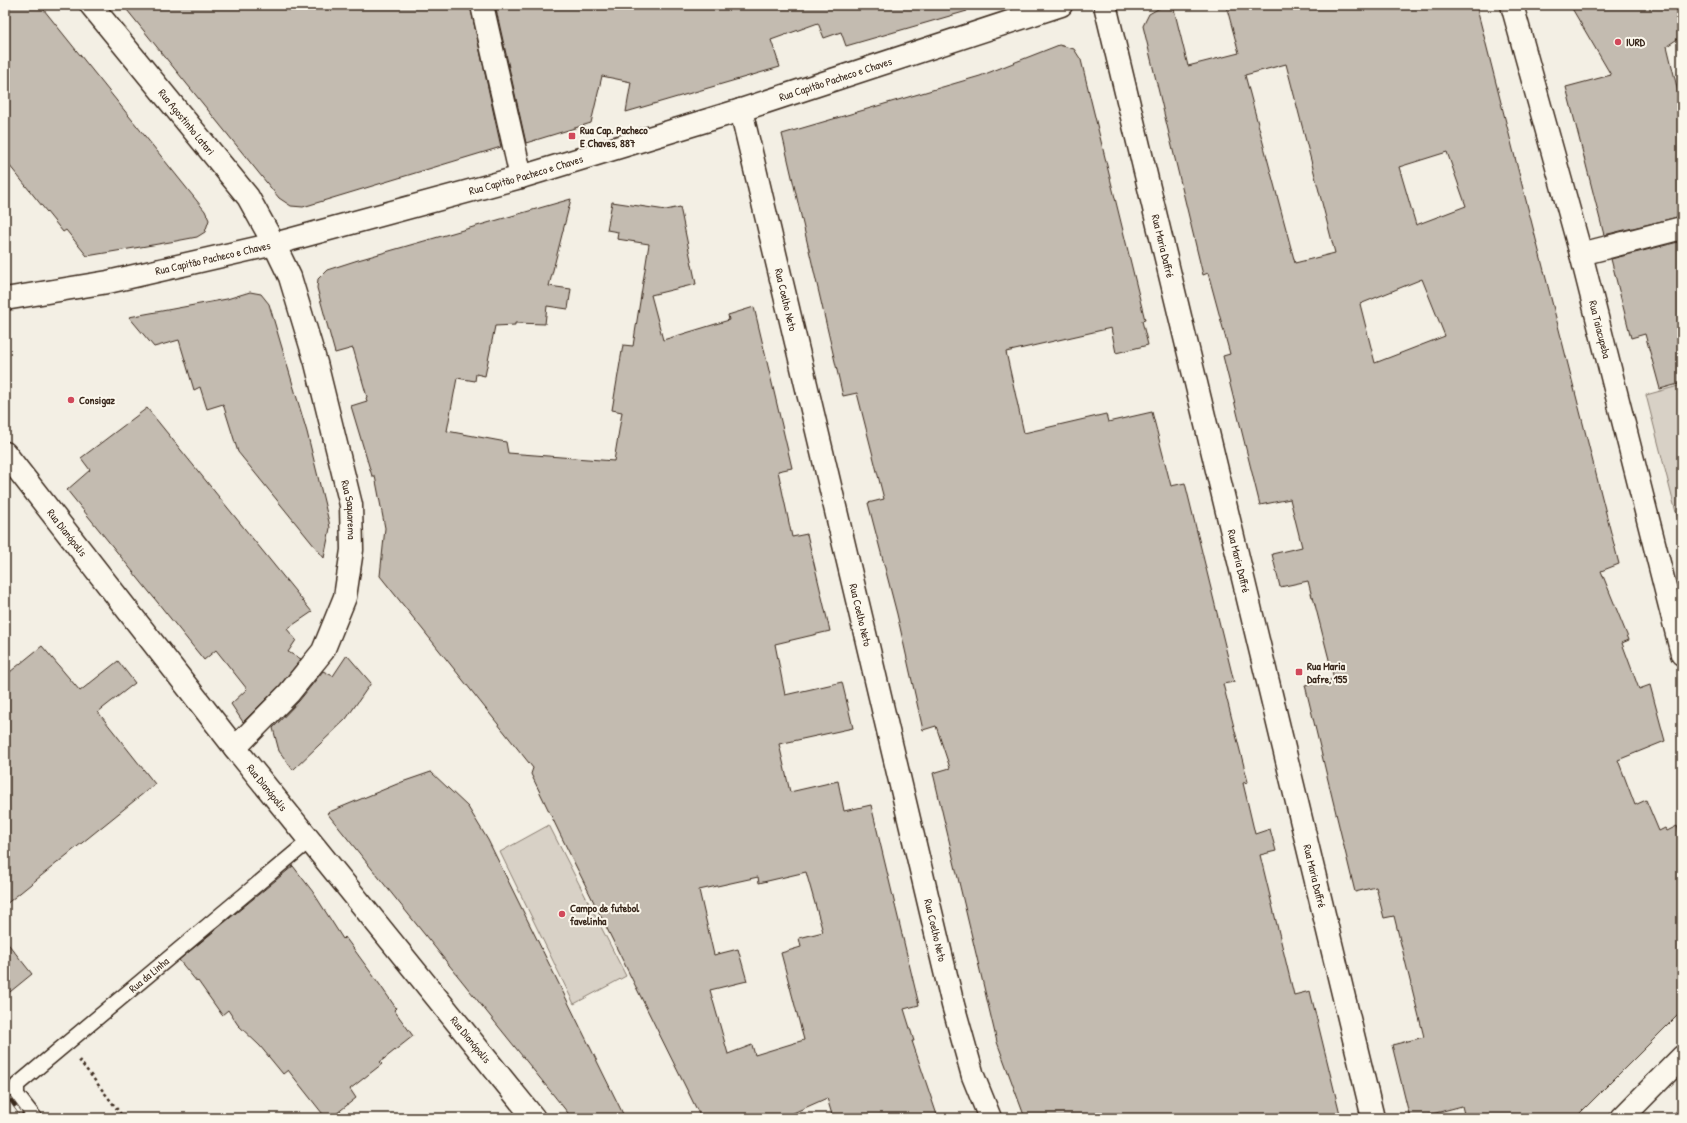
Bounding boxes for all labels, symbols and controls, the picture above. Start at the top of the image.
place label: IURD [1626,35,1646,49]
marker: IURD [1613,37,1623,47]
street label: Rua Capitão Pacheco e Chaves [777,54,894,104]
street label: Rua Agostinho Latari [155,86,218,158]
place label: Rua Cap. Pacheco E Chaves, 887 [580,123,648,150]
marker: Rua Cap. Pacheco E Chaves, 887 [567,131,577,141]
street label: Rua Capitão Pacheco e Chaves [467,152,585,198]
street label: Rua Maria Daffré [1149,213,1178,280]
street label: Rua Capitão Pacheco e Chaves [154,238,272,278]
street label: Rua Coelho Neto [772,267,800,333]
street label: Rua Taiacupeba [1586,299,1614,360]
place label: Consigaz [79,393,115,408]
marker: Consigaz [66,395,76,405]
street label: Rua Saquarema [338,479,359,540]
street label: Rua Dianópolis [44,506,90,559]
street label: Rua Maria Daffré [1225,528,1253,595]
street label: Rua Coelho Neto [846,582,875,648]
place label: Rua Maria Dafre, 155 [1307,659,1347,686]
marker: Rua Maria Dafre, 155 [1294,667,1304,677]
street label: Rua Dianópolis [244,761,290,814]
street label: Rua Maria Daffré [1300,843,1329,910]
street label: Rua Coelho Neto [921,897,950,964]
place label: Campo de futebol favelinha [570,901,640,928]
marker: Campo de futebol favelinha [557,909,567,919]
street label: Rua da Linha [126,954,172,996]
street label: Rua Dianópolis [447,1013,494,1066]

